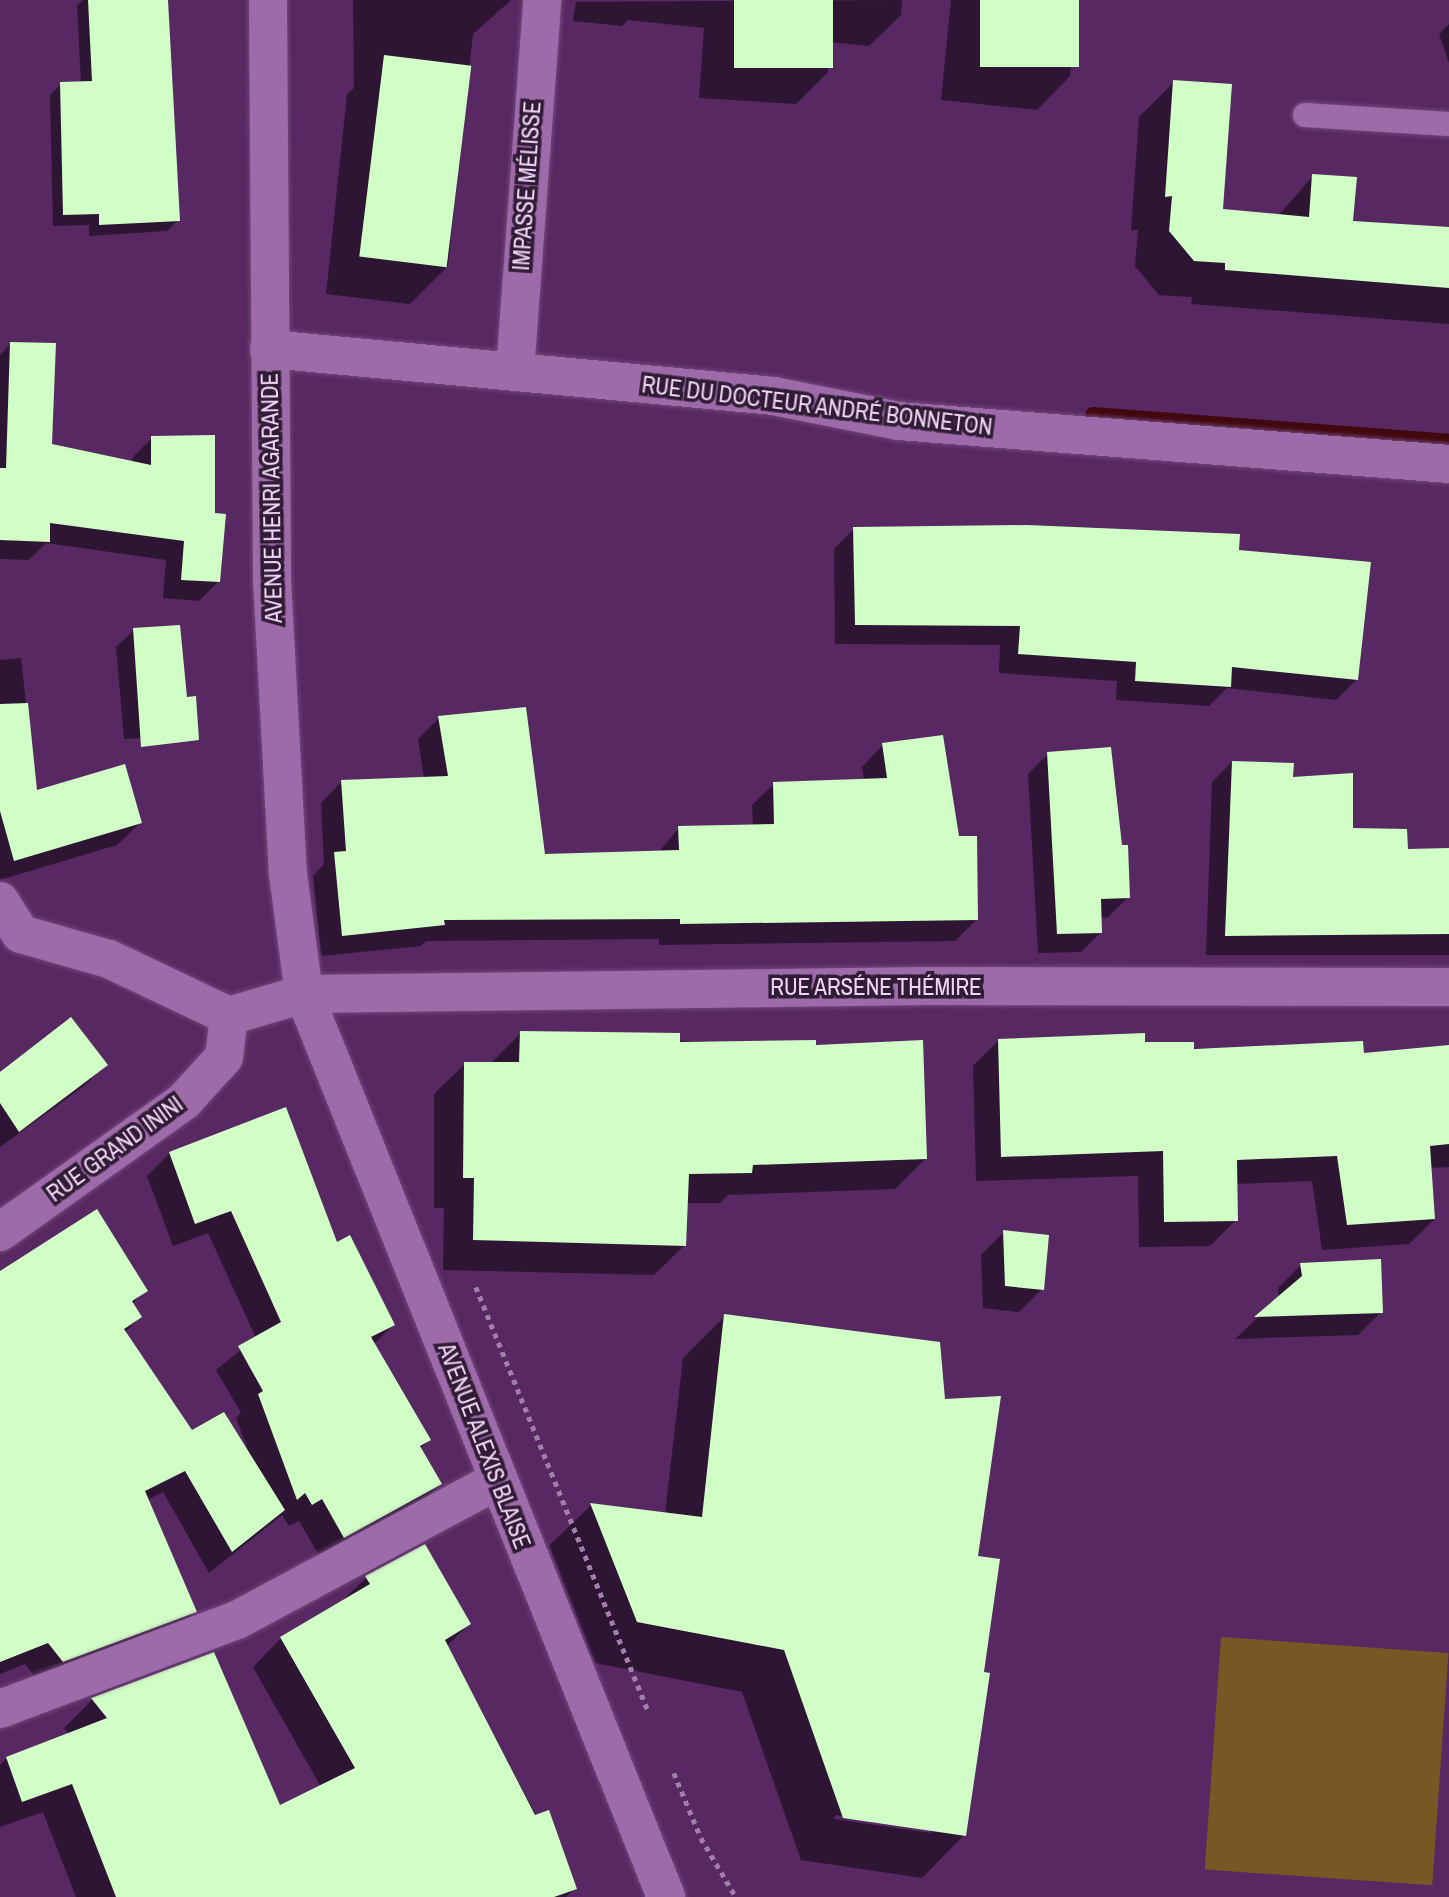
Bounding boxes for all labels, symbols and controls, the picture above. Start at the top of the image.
street label: IMPASSE MÉLISSE [507,101,547,271]
street label: RUE DU DOCTEUR ANDRÉ BONNETON [640,371,994,441]
street label: AVENUE HENRI AGARANDE [256,372,288,624]
street label: RUE ARSÉNE THÉMIRE [770,973,982,1001]
street label: RUE GRAND ININI [42,1090,188,1208]
street label: AVENUE ALEXIS BLAISE [432,1339,536,1553]

